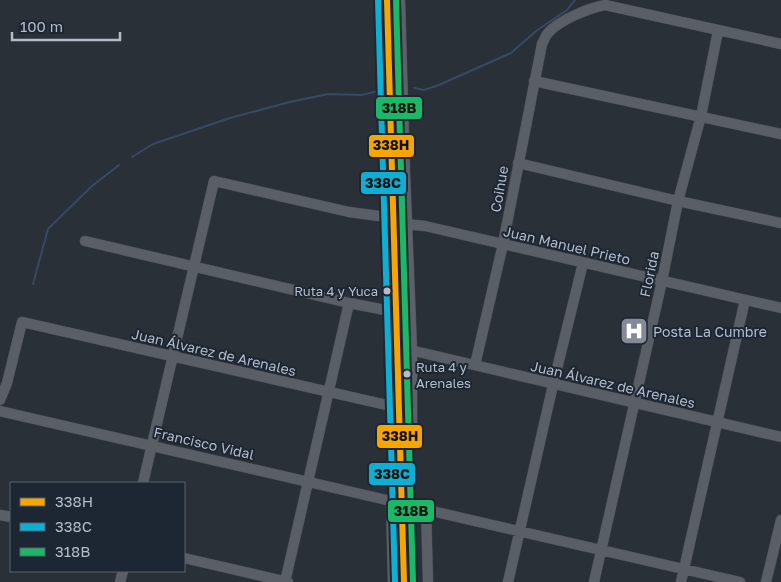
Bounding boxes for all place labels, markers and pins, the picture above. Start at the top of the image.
place label: Ruta 4 y Yuca [294,283,378,299]
marker: Ruta 4 y Yuca [382,286,392,296]
hospital icon: Posta La Cumbre [619,316,649,346]
place label: Posta La Cumbre [653,323,767,340]
place label: Ruta 4 y Arenales [416,359,471,391]
marker: Ruta 4 y Arenales [402,369,412,379]

